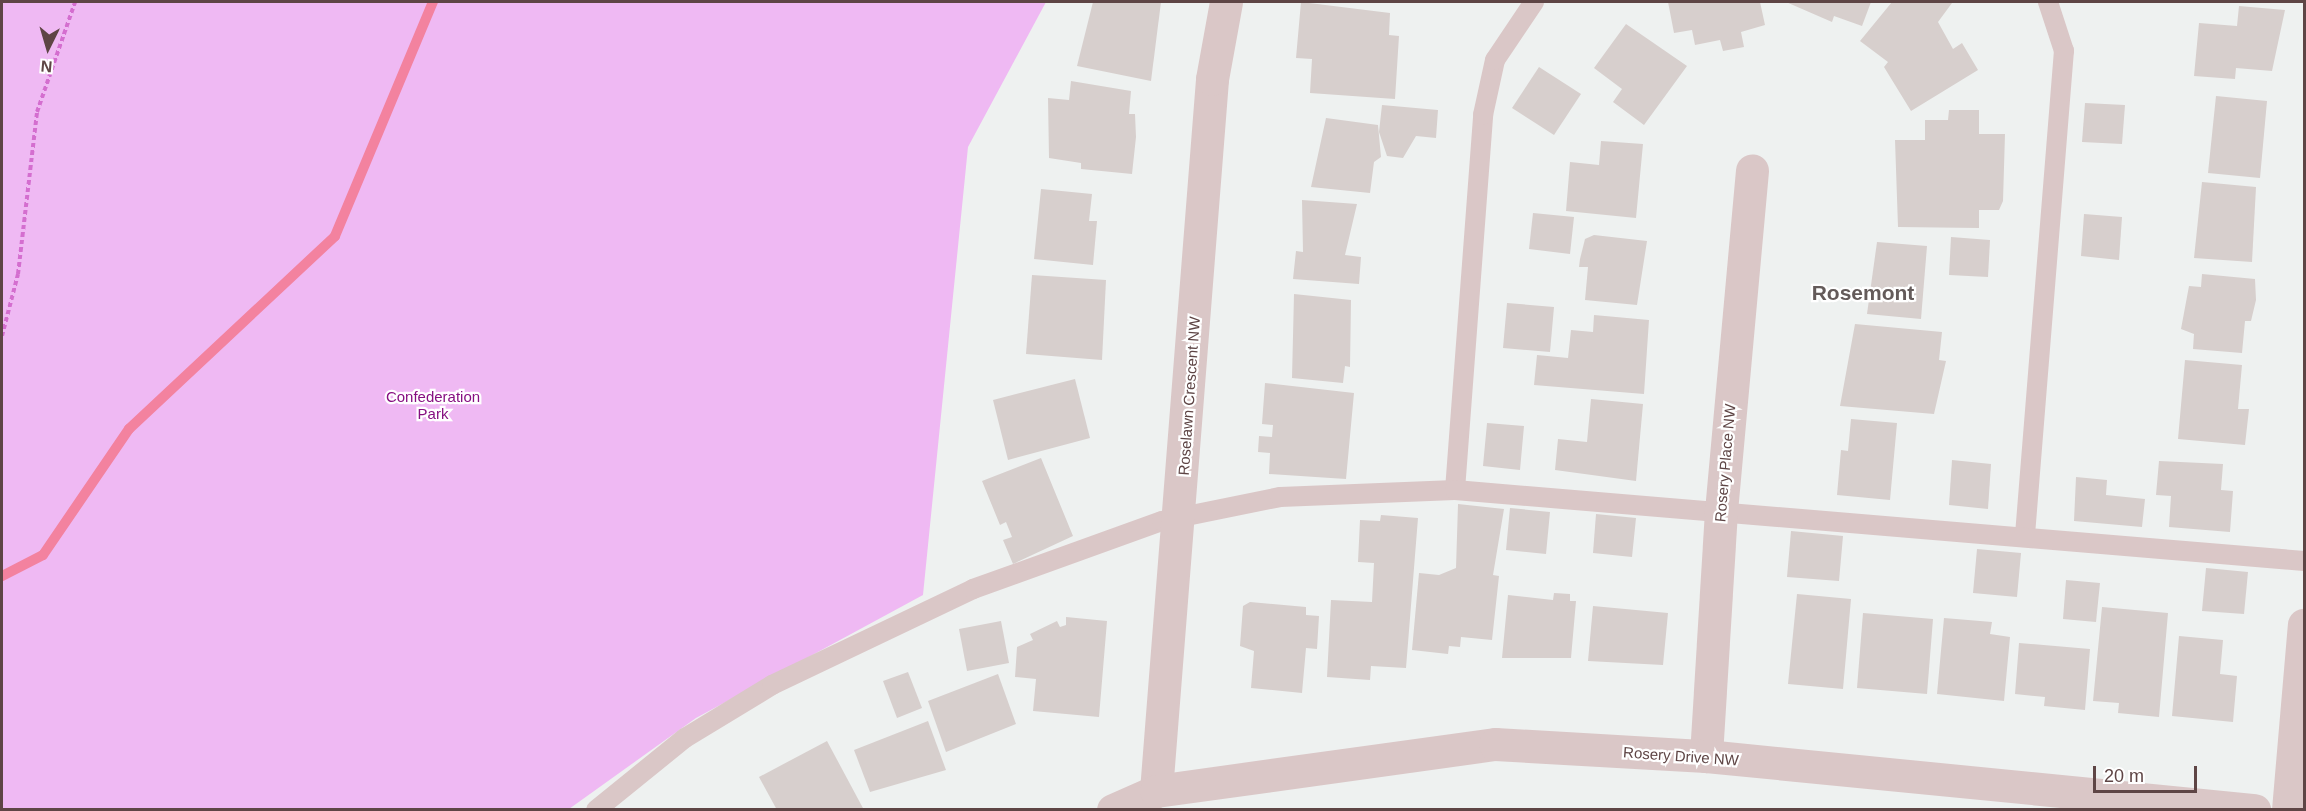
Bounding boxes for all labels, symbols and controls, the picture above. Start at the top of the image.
north arrow [18,18,78,78]
text: N [40,57,53,75]
district label: Rosemont [1812,280,1914,306]
street label: Roselawn Crescent NW [1174,316,1204,476]
park label: Confederation Park [386,387,480,422]
street label: Rosery Place NW [1711,403,1739,523]
street label: Rosery Drive NW [1623,743,1739,769]
scale bar [2096,754,2200,792]
text: 20 m [2104,766,2144,786]

